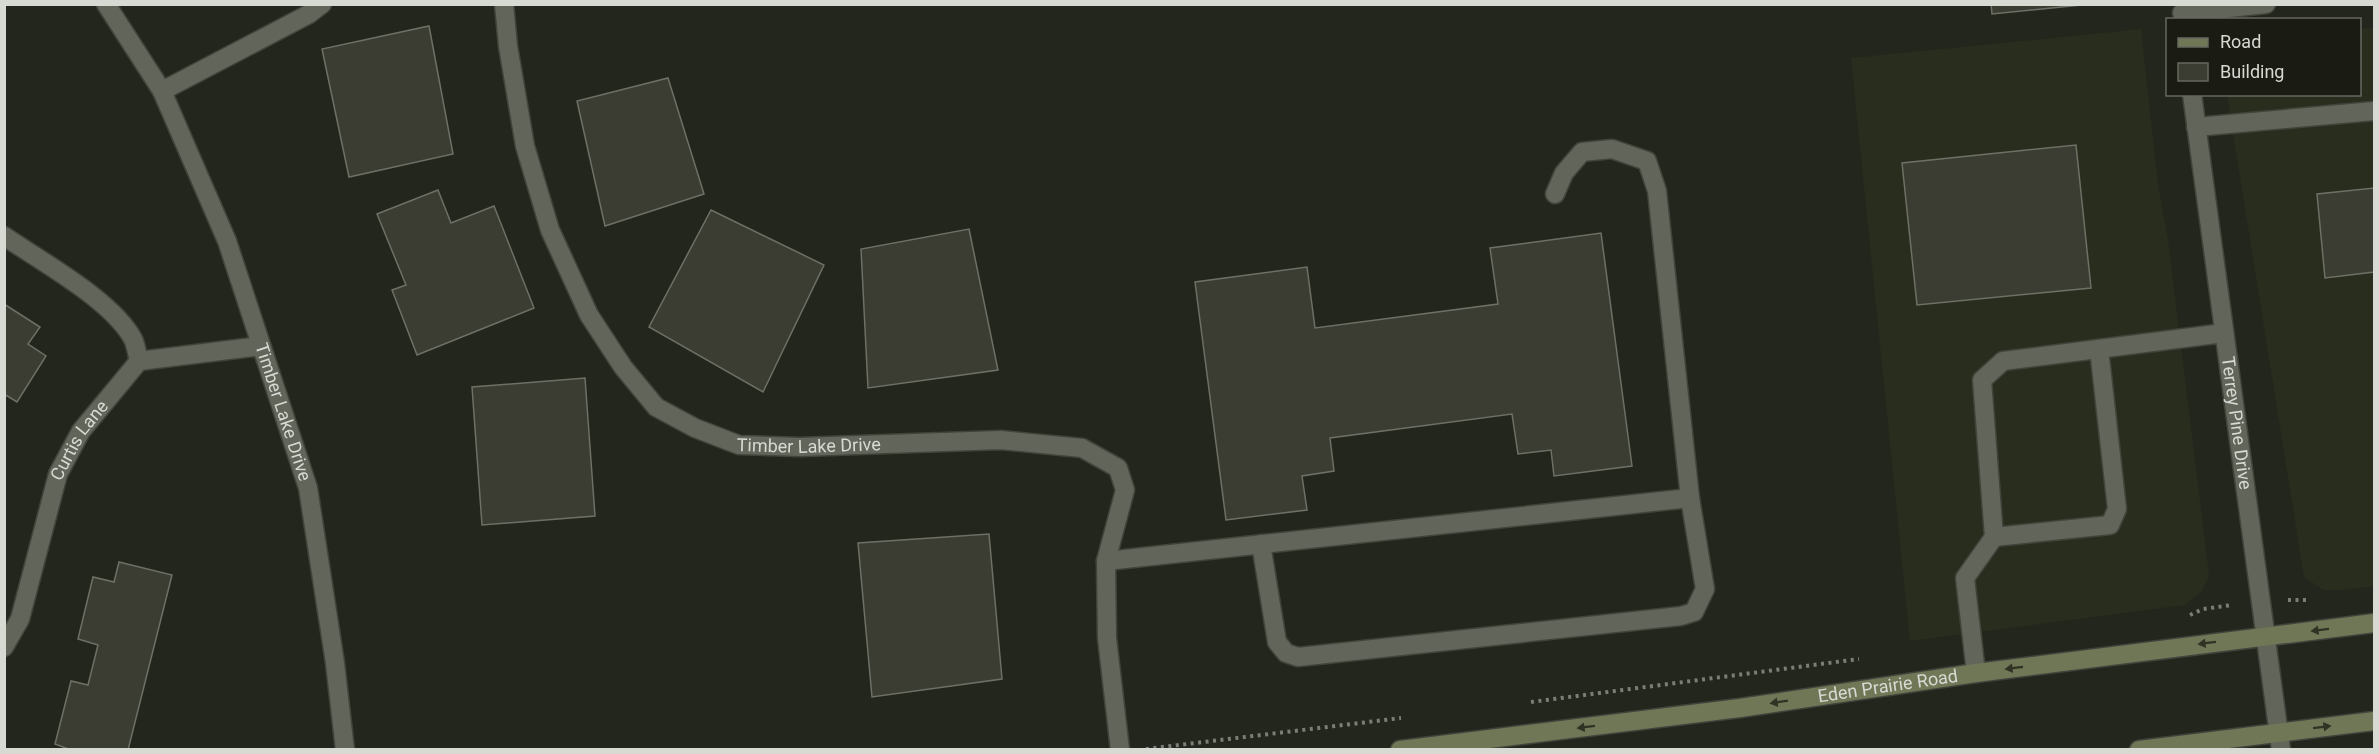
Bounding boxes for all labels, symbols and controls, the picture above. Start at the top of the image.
legend [2166,18,2361,96]
text: Road [2220,31,2261,52]
text: Building [2220,61,2284,82]
street label: Timber Lake Drive [251,340,316,484]
street label: Terrey Pine Drive [2218,355,2257,491]
street label: Curtis Lane [46,396,112,484]
street label: Timber Lake Drive [736,433,881,457]
one-way arrow [2310,625,2329,635]
one-way arrow [2198,639,2217,648]
one-way arrow [2004,664,2023,673]
street label: Eden Prairie Road [1816,665,1959,706]
one-way arrow [1770,698,1789,707]
one-way arrow [1576,722,1595,731]
one-way arrow [2312,723,2331,732]

